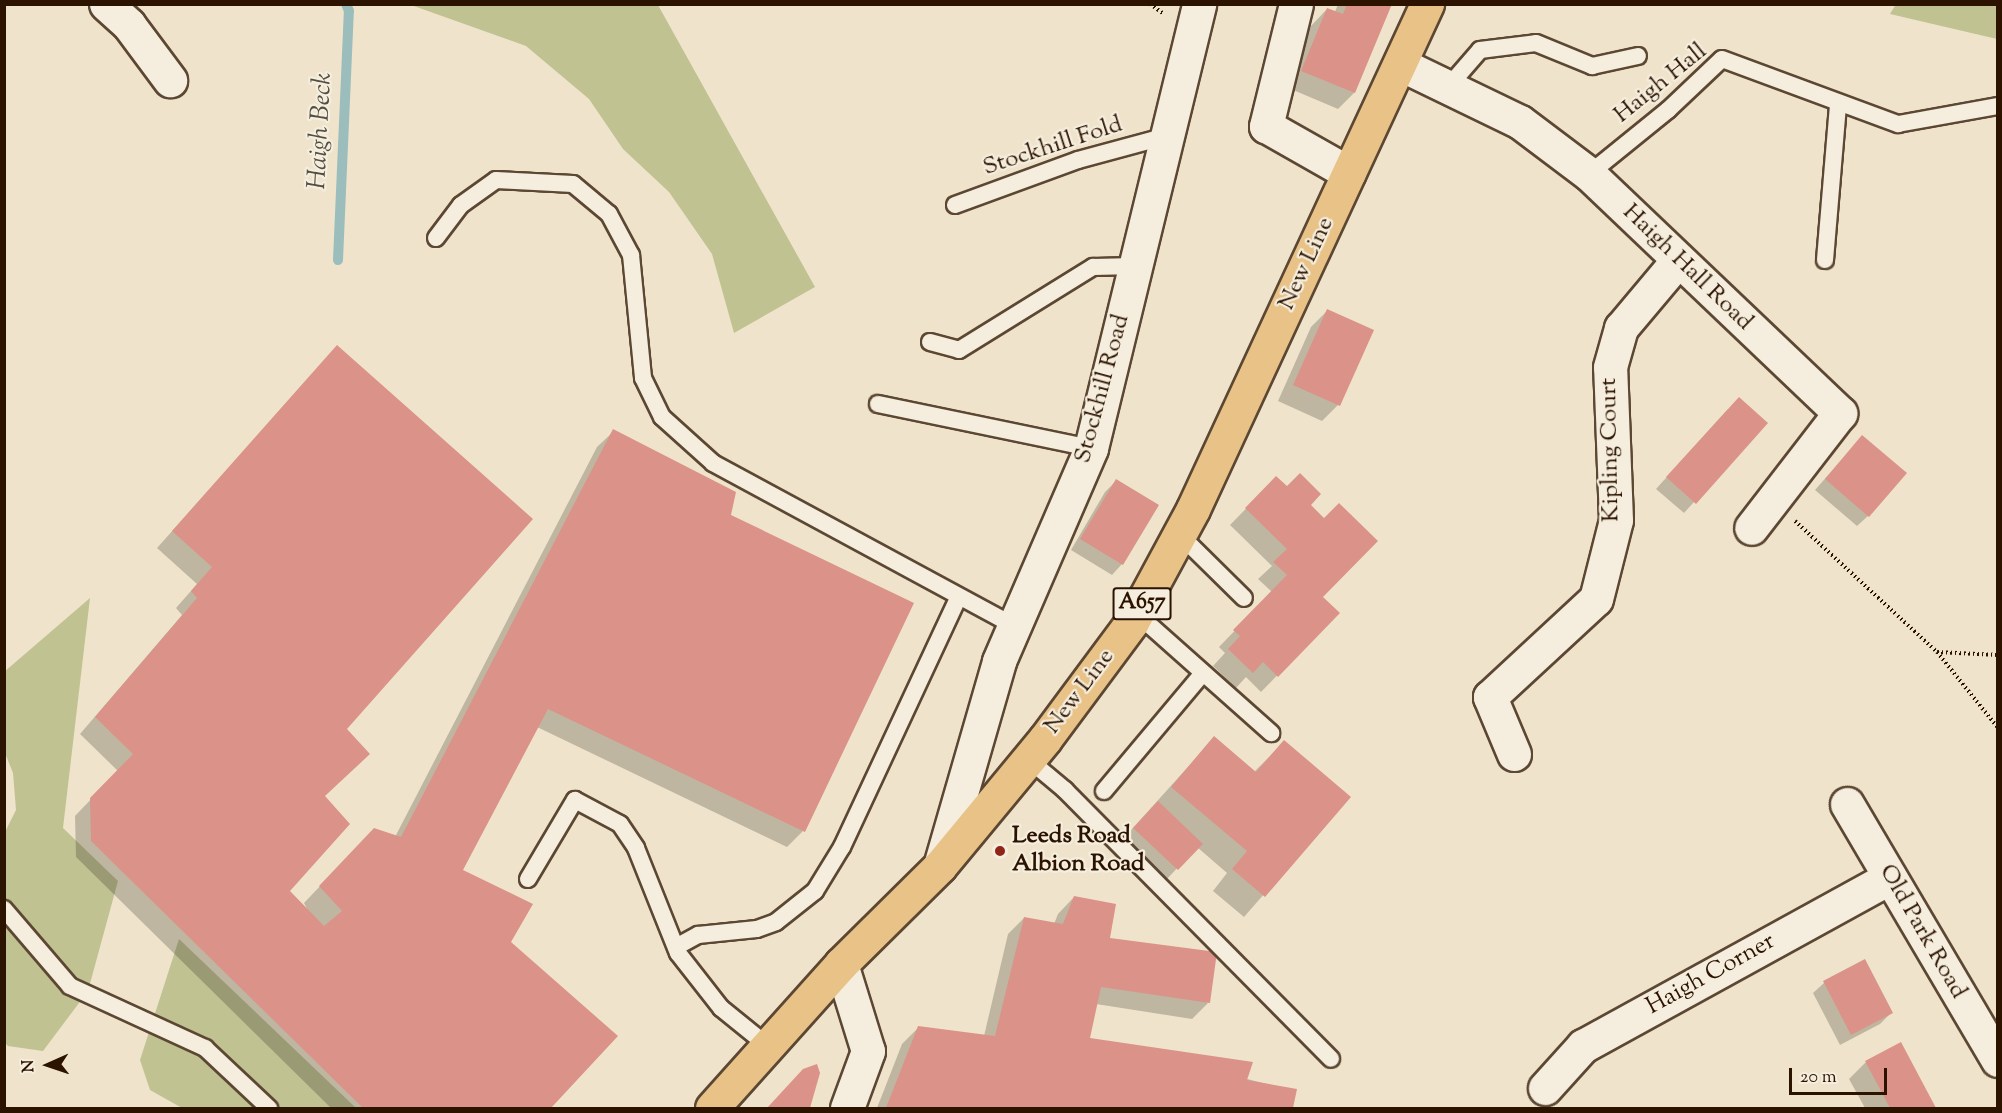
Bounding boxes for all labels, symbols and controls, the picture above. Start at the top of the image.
street label: Haigh Hall [1609,38,1713,130]
water label: Haigh Beck [302,72,340,190]
street label: Stockhill Fold [980,111,1126,183]
street label: Haigh Hall Road [1616,199,1758,337]
street label: New Line [1273,213,1341,315]
street label: Stockhill Road [1069,311,1137,467]
street label: Kipling Court [1595,378,1627,522]
road number: A657 [1112,585,1172,623]
street label: New Line [1039,644,1121,740]
place label: Leeds Road Albion Road [1012,823,1145,879]
marker: Leeds Road Albion Road [993,844,1007,858]
street label: Old Park Road [1872,860,1972,1004]
street label: Haigh Corner [1642,928,1780,1022]
north arrow [18,1035,78,1095]
scale bar [1792,1056,1890,1094]
text: N [18,1059,41,1073]
text: 20 m [1800,1065,1837,1091]

